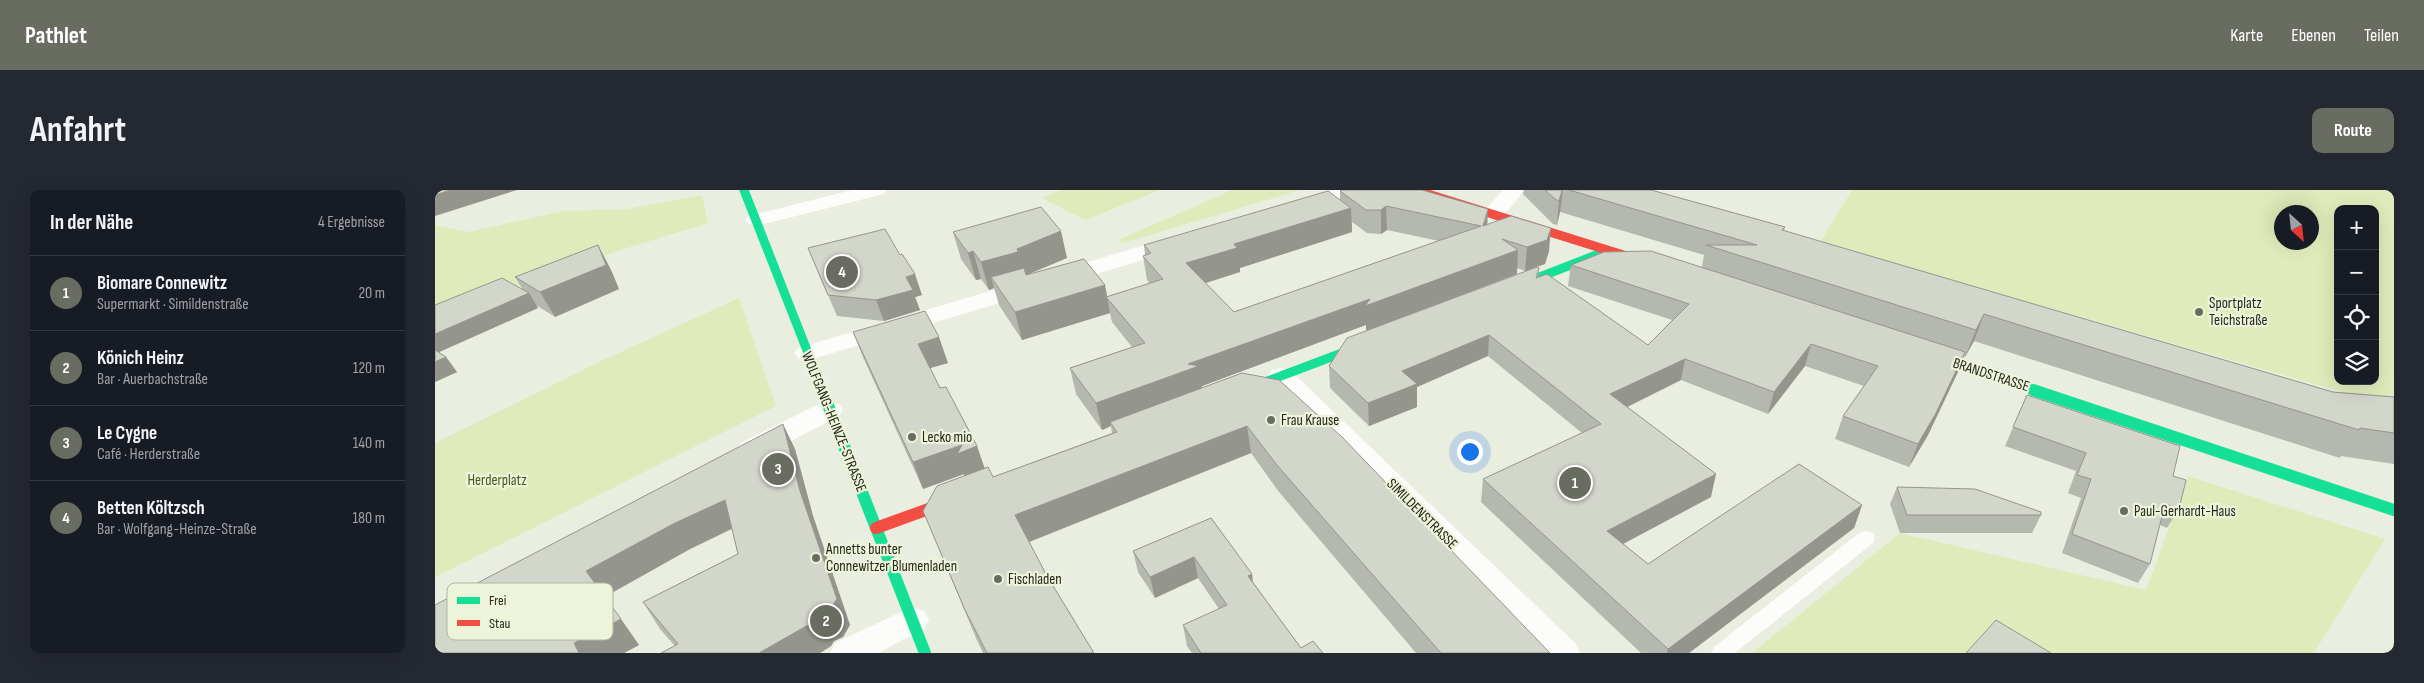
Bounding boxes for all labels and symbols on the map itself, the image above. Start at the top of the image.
north arrow [2274,205,2319,250]
pin: 4 [826,253,858,291]
place label: Sportplatz Teichstraße [2209,294,2267,330]
marker: Sportplatz Teichstraße [2193,306,2205,318]
street label: WOLFGANG-HEINZE-STRASSE [797,349,871,495]
street label: BRANDSTRASSE [1950,354,2032,396]
place label: Frau Krause [1281,411,1339,430]
marker: Frau Krause [1265,414,1277,426]
place label: Lecko mio [922,428,972,447]
marker: Lecko mio [906,431,918,443]
your location [1457,439,1483,465]
pin: 3 [762,450,794,488]
pin: 1 [1559,464,1591,502]
park label: Herderplatz [467,471,527,490]
street label: SIMILDENSTRASSE [1383,475,1461,553]
place label: Paul-Gerhardt-Haus [2134,502,2236,521]
marker: Paul-Gerhardt-Haus [2118,505,2130,517]
place label: Annetts bunter Connewitzer Blumenladen [825,540,957,576]
marker: Annetts bunter Connewitzer Blumenladen [810,552,822,564]
place label: Fischladen [1008,570,1062,589]
marker: Fischladen [992,573,1004,585]
legend [447,583,613,640]
text: Frei [489,592,506,609]
pin: 2 [810,602,842,640]
text: Stau [489,615,511,632]

